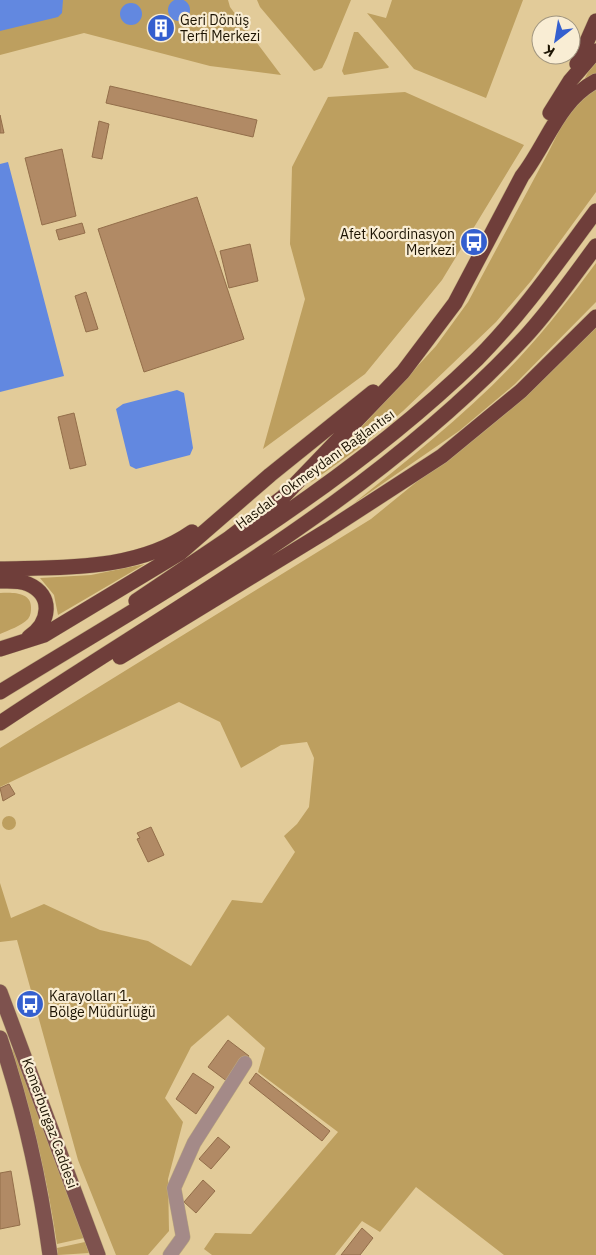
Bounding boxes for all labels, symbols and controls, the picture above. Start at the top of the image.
place label: Geri Dönüş Terfi Merkezi [180,11,260,45]
building icon: Geri Dönüş Terfi Merkezi [146,13,176,43]
north arrow [531,15,581,65]
text: K [540,41,558,61]
place label: Afet Koordinasyon Merkezi [340,225,455,259]
bus stop icon: Afet Koordinasyon Merkezi [459,227,489,257]
street label: Hasdal - Okmeydanı Bağlantısı [232,405,398,533]
place label: Karayolları 1. Bölge Müdürlüğü [49,987,156,1021]
bus stop icon: Karayolları 1. Bölge Müdürlüğü [15,989,45,1019]
street label: Kemerburgaz Caddesi [18,1055,82,1191]

